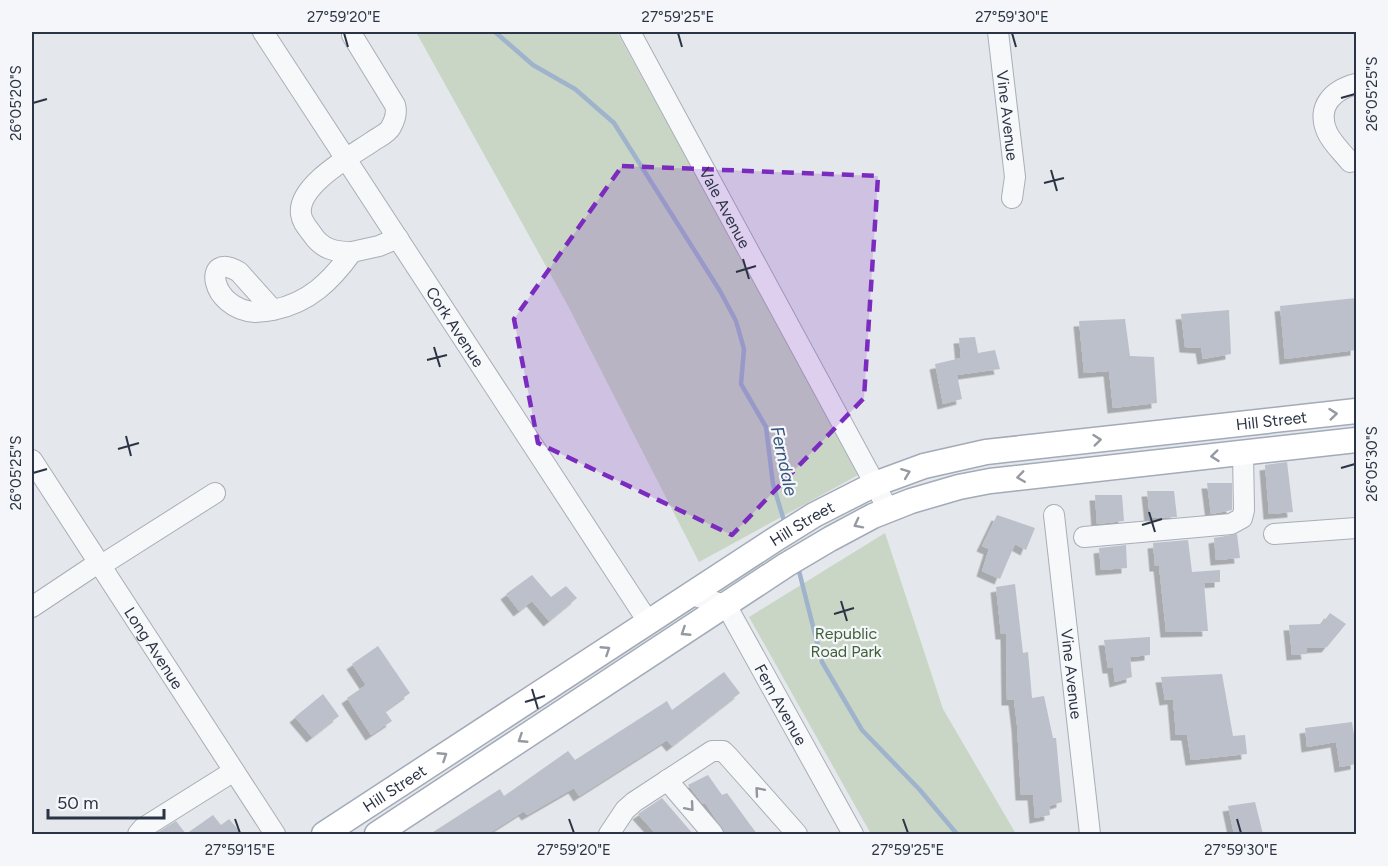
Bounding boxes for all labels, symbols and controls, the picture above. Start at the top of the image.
text: 27°59'20"E [307,8,381,26]
text: 27°59'25"E [642,8,714,26]
text: 27°59'30"E [975,8,1049,26]
text: 26°05'25"S [1363,57,1381,131]
text: 26°05'20"S [7,65,25,141]
street label: Vine Avenue [993,69,1022,162]
street label: Vale Avenue [695,164,755,252]
street label: Cork Avenue [422,283,488,371]
street label: Hill Street [1235,407,1308,434]
one-way arrow [1328,408,1337,421]
water label: Ferndale [766,424,802,498]
text: 26°05'30"S [1363,426,1381,502]
one-way arrow [1092,434,1102,446]
text: 26°05'25"S [7,436,25,510]
one-way arrow [1210,449,1219,462]
one-way arrow [899,468,910,480]
one-way arrow [1016,470,1026,482]
street label: Hill Street [766,497,837,550]
one-way arrow [853,516,864,528]
street label: Long Avenue [120,603,187,693]
park label: Republic Road Park [810,624,882,661]
one-way arrow [681,625,692,636]
street label: Vine Avenue [1057,628,1086,720]
one-way arrow [600,647,611,658]
street label: Fern Avenue [751,661,811,749]
one-way arrow [518,732,529,743]
one-way arrow [436,752,447,763]
street label: Hill Street [359,761,430,816]
scale bar [48,782,164,820]
one-way arrow [755,787,766,797]
text: 50 m [57,792,99,814]
one-way arrow [683,800,694,811]
text: 27°59'15"E [205,841,275,859]
text: 27°59'20"E [537,841,611,859]
text: 27°59'25"E [872,841,944,859]
text: 27°59'30"E [1204,841,1278,859]

